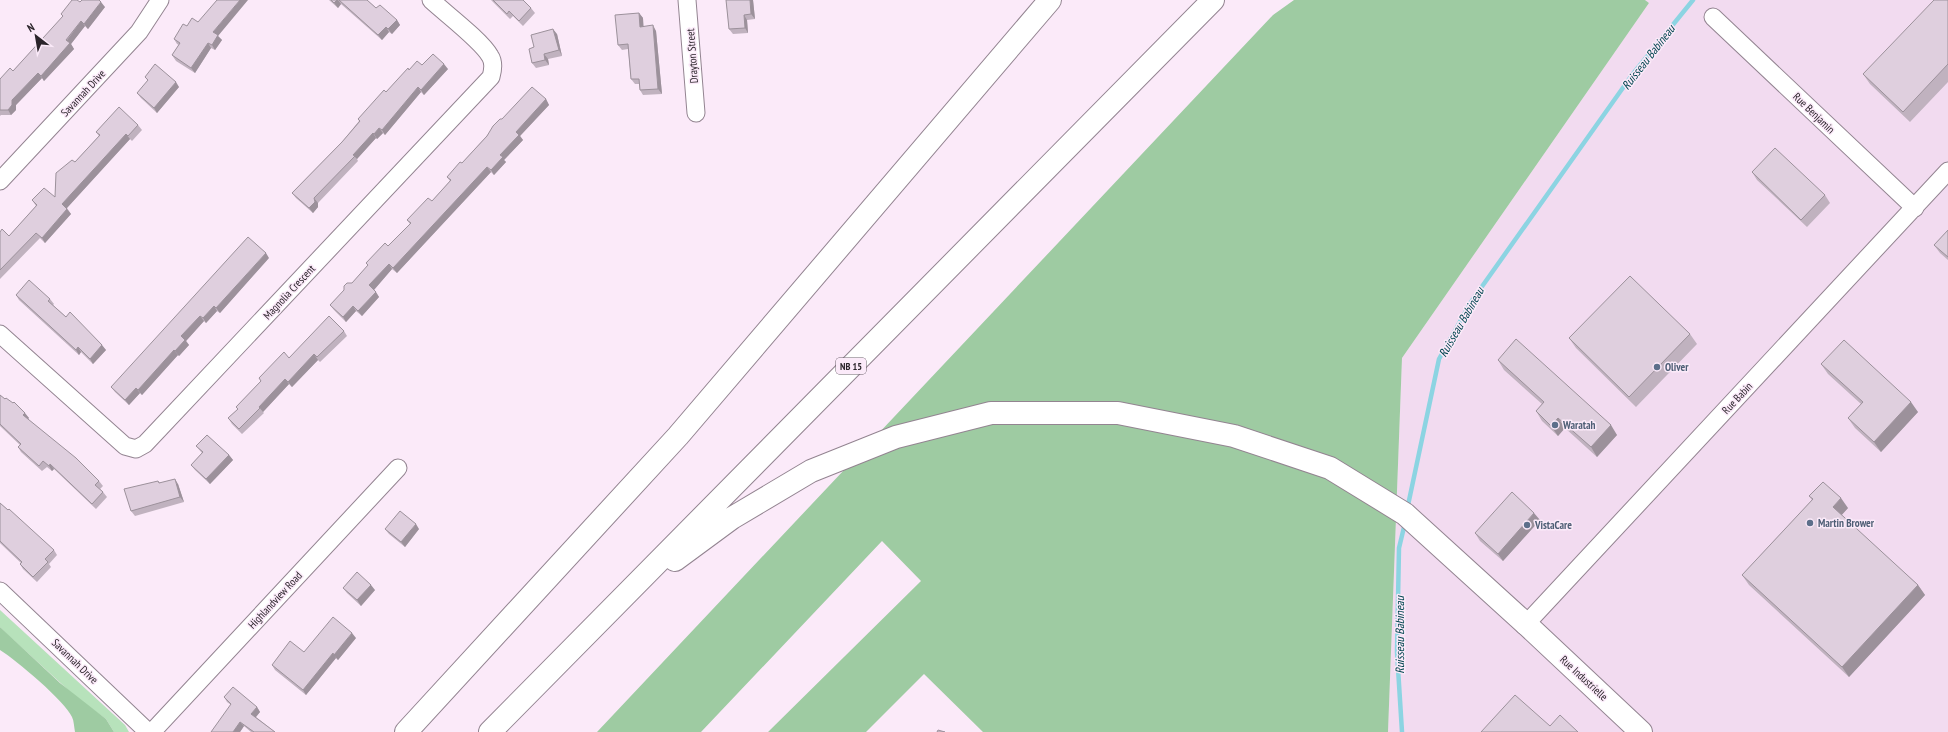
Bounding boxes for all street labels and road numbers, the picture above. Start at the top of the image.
street label: Drayton Street [683,28,701,84]
street label: Savannah Drive [58,66,109,119]
street label: Rue Benjamin [1790,90,1838,136]
street label: Magnolia Crescent [260,262,318,322]
road number: NB 15 [836,358,866,374]
street label: Rue Babin [1719,379,1755,417]
street label: Highlandview Road [245,568,305,631]
street label: Savannah Drive [49,635,101,687]
street label: Rue Industrielle [1557,652,1611,704]

